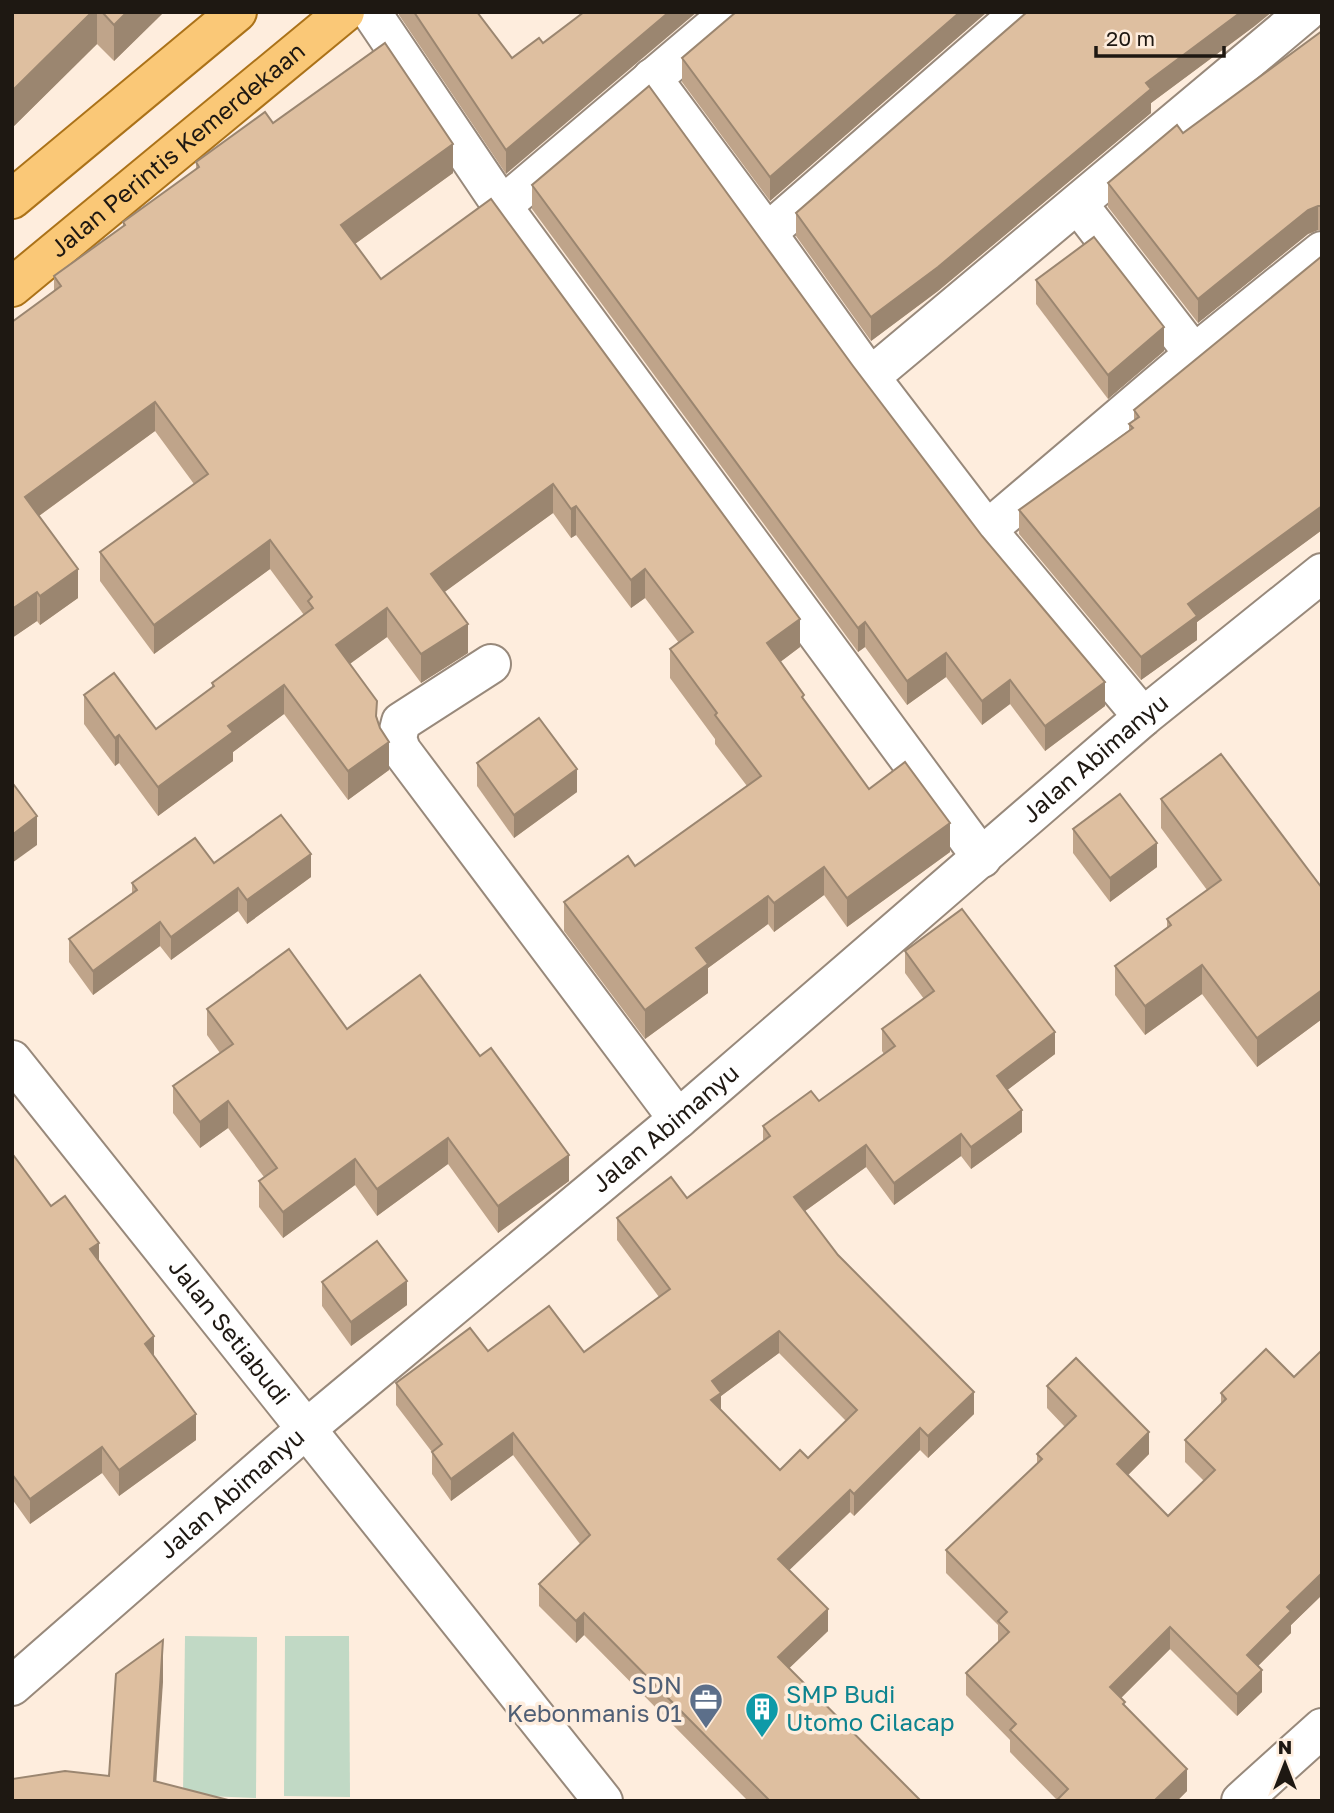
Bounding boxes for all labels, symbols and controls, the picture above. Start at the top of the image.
scale bar [1096,14,1224,58]
text: 20 m [1106,25,1155,51]
street label: Jalan Perintis Kemerdekaan [44,35,310,263]
street label: Jalan Abimanyu [1015,687,1173,828]
street label: Jalan Abimanyu [585,1057,744,1198]
street label: Jalan Setiabudi [163,1252,297,1410]
street label: Jalan Abimanyu [152,1421,309,1564]
place label: SDN Kebonmanis 01 [507,1670,682,1727]
place label: SMP Budi Utomo Cilacap [786,1679,955,1736]
office icon: SDN Kebonmanis 01 [687,1681,725,1730]
building icon: SMP Budi Utomo Cilacap [743,1690,781,1739]
north arrow [1250,1729,1320,1799]
text: N [1278,1735,1292,1758]

